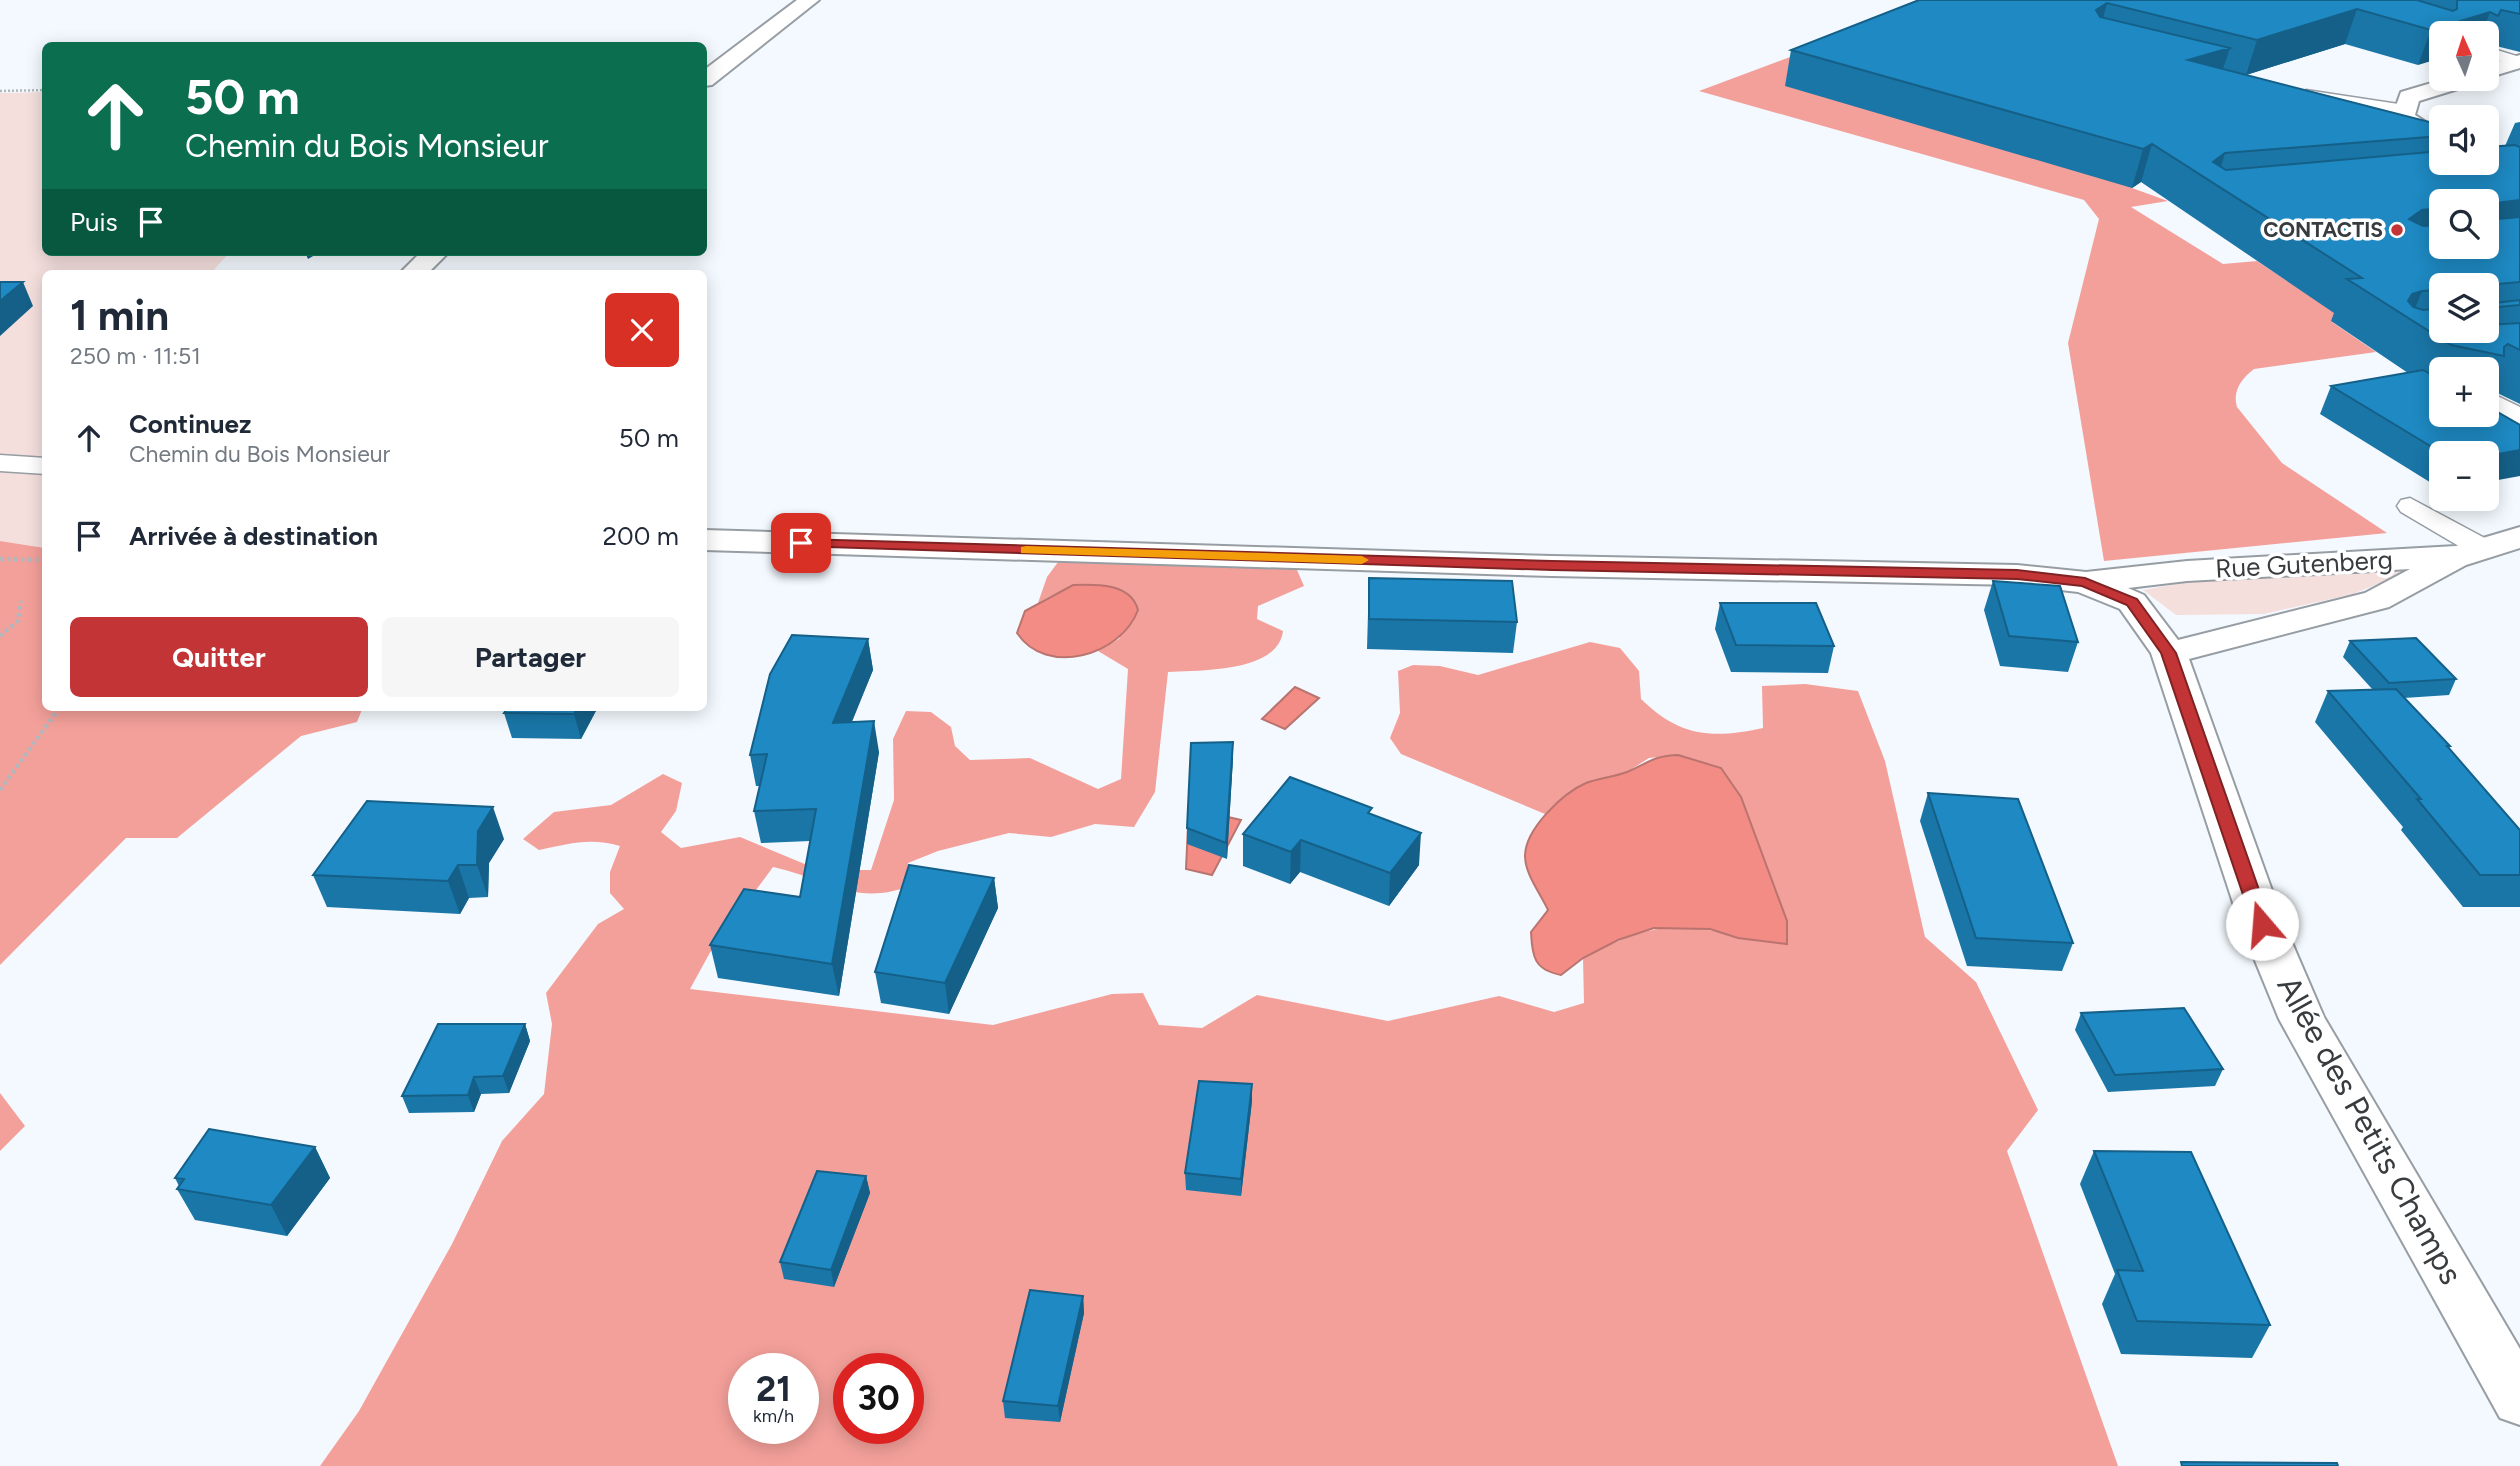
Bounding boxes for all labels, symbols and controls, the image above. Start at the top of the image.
north arrow [2429,21,2499,91]
map controls [2429,21,2499,511]
text: 50 m [185,67,300,126]
icon: ahead [70,70,161,161]
button: sound [2429,105,2499,175]
text: Chemin du Bois Monsieur [185,127,549,165]
button: search [2429,189,2499,259]
icon: arrive [132,203,170,241]
text: Puis [70,206,118,238]
place label: CONTACTIS [2263,217,2383,242]
marker: CONTACTIS [2389,222,2405,238]
button: layers [2429,273,2499,343]
text: 1 min [70,290,169,341]
button: close [605,293,679,367]
text: 250 m · 11:51 [70,342,201,370]
button: + [2429,357,2499,427]
text: Continuez [129,408,251,440]
icon: ahead [70,419,108,457]
text: 50 m [619,422,679,454]
text: Chemin du Bois Monsieur [129,440,390,468]
button: − [2429,441,2499,511]
pin [771,513,831,573]
icon: arrive [70,517,108,555]
text: Arrivée à destination [129,520,378,552]
text: 200 m [603,520,679,552]
icon: arrive [782,524,820,562]
street label: Rue Gutenberg [2214,543,2394,585]
button: Quitter [70,617,368,697]
button: Partager [382,617,679,697]
position arrow [2225,887,2299,961]
street label: Allée des Petits Champs [2269,969,2471,1291]
speed limit sign: 30 [833,1353,924,1444]
text: 21 [756,1368,791,1410]
text: km/h [753,1405,794,1427]

